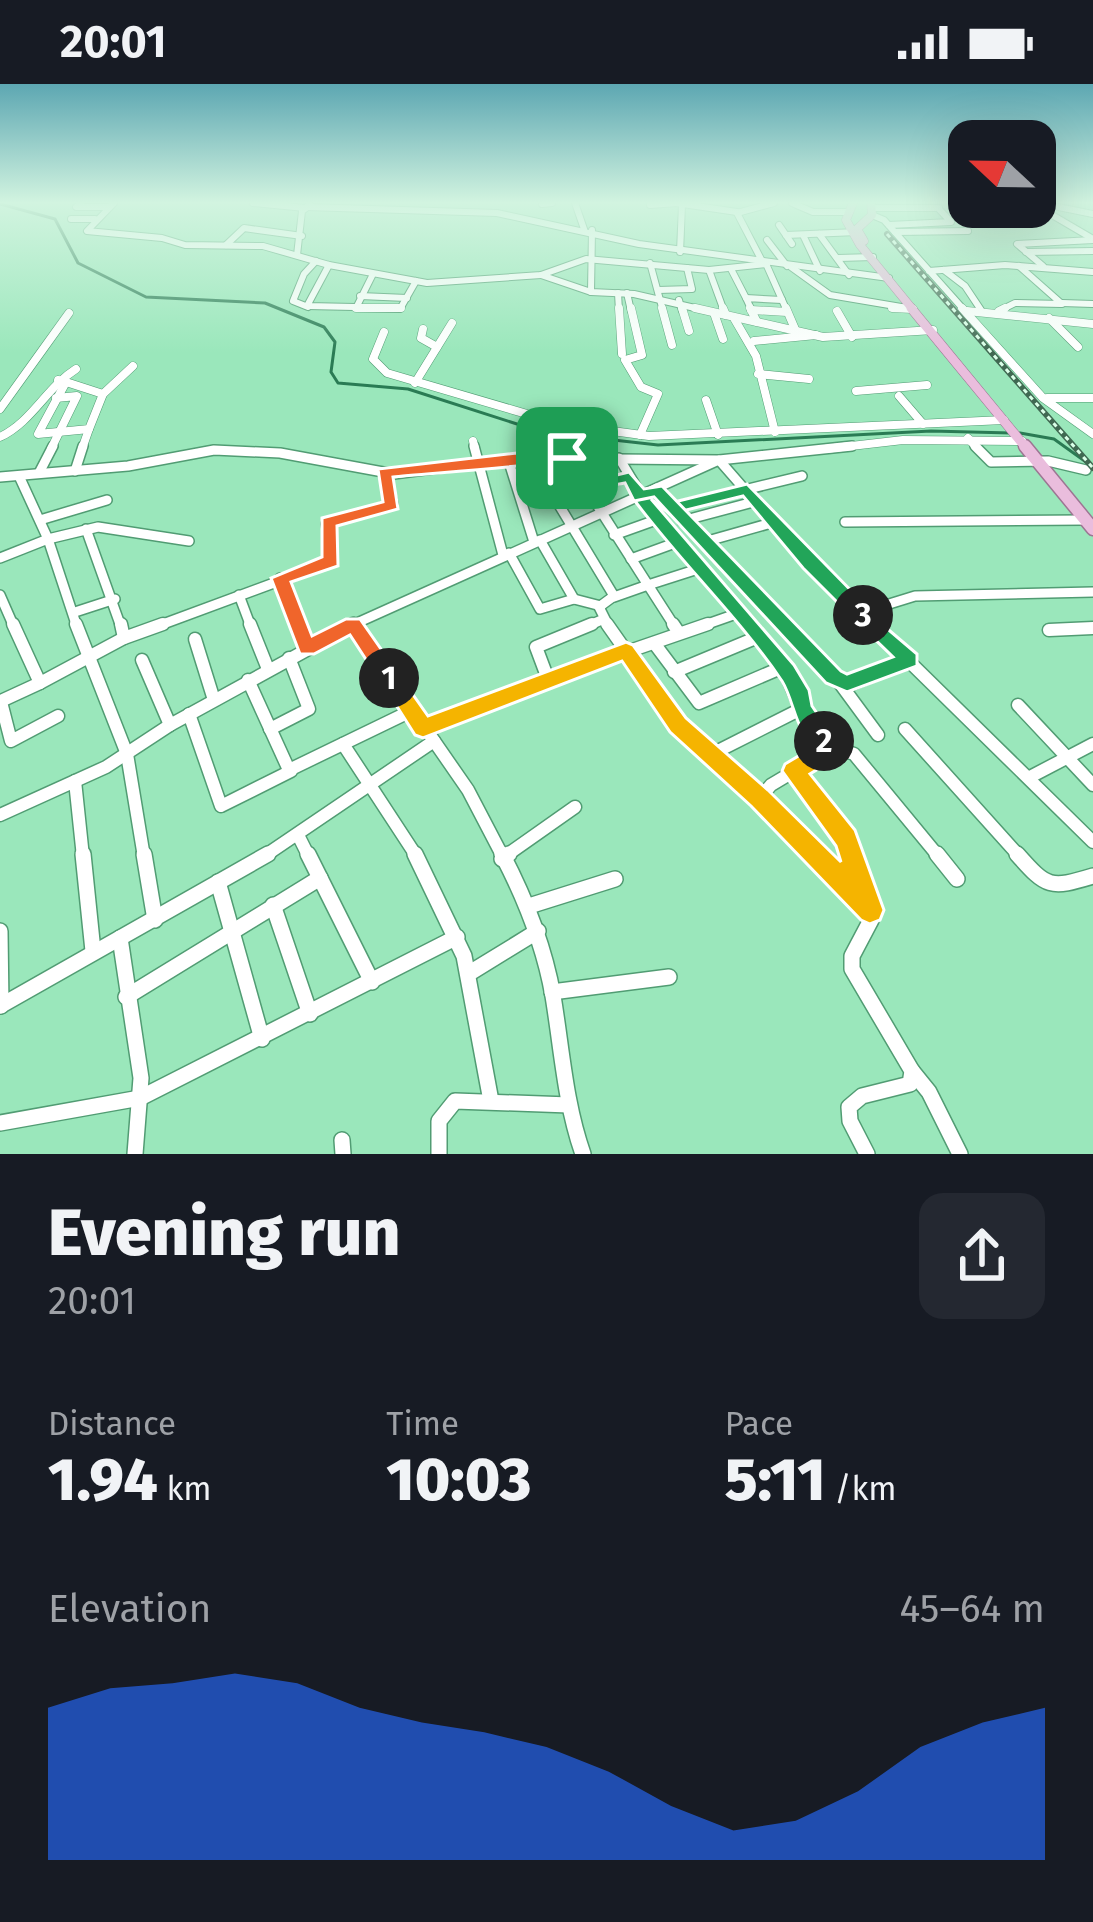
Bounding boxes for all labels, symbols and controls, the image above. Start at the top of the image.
text: 20:01 [60,15,167,69]
north arrow [948,120,1056,228]
map controls [948,120,1056,228]
pin [516,407,618,509]
icon: arrive [534,425,600,491]
pin: 3 [833,585,893,645]
text: 3 [854,595,872,635]
pin: 1 [359,648,419,708]
text: 1 [381,658,397,698]
pin: 2 [794,711,854,771]
text: 2 [815,721,833,761]
text: Evening run [48,1193,400,1272]
button: share [919,1193,1045,1319]
text: 20:01 [48,1278,136,1324]
text: Distance [48,1404,176,1444]
text: Time [386,1404,459,1444]
text: Pace [725,1404,793,1444]
text: 1.94 [48,1444,158,1516]
text: 10:03 [386,1444,531,1516]
text: 5:11 [725,1444,826,1516]
text: km [158,1469,212,1509]
text: /km [826,1469,897,1509]
text: Elevation [48,1586,211,1632]
text: 45–64 m [900,1586,1045,1632]

